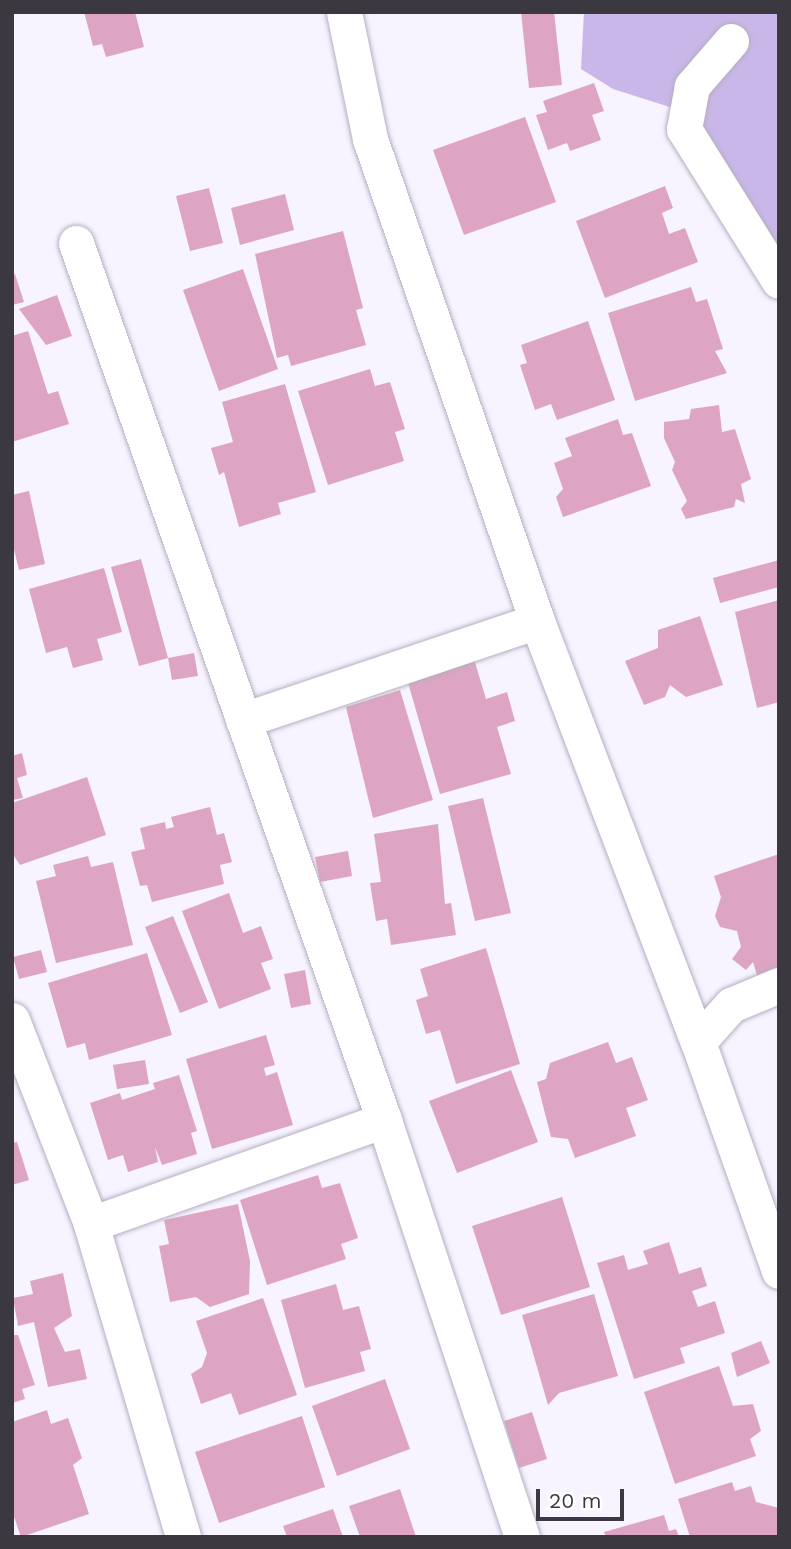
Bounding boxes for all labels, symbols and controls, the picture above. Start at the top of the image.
scale bar [539,1476,626,1520]
text: 20 m [549,1488,601,1513]

